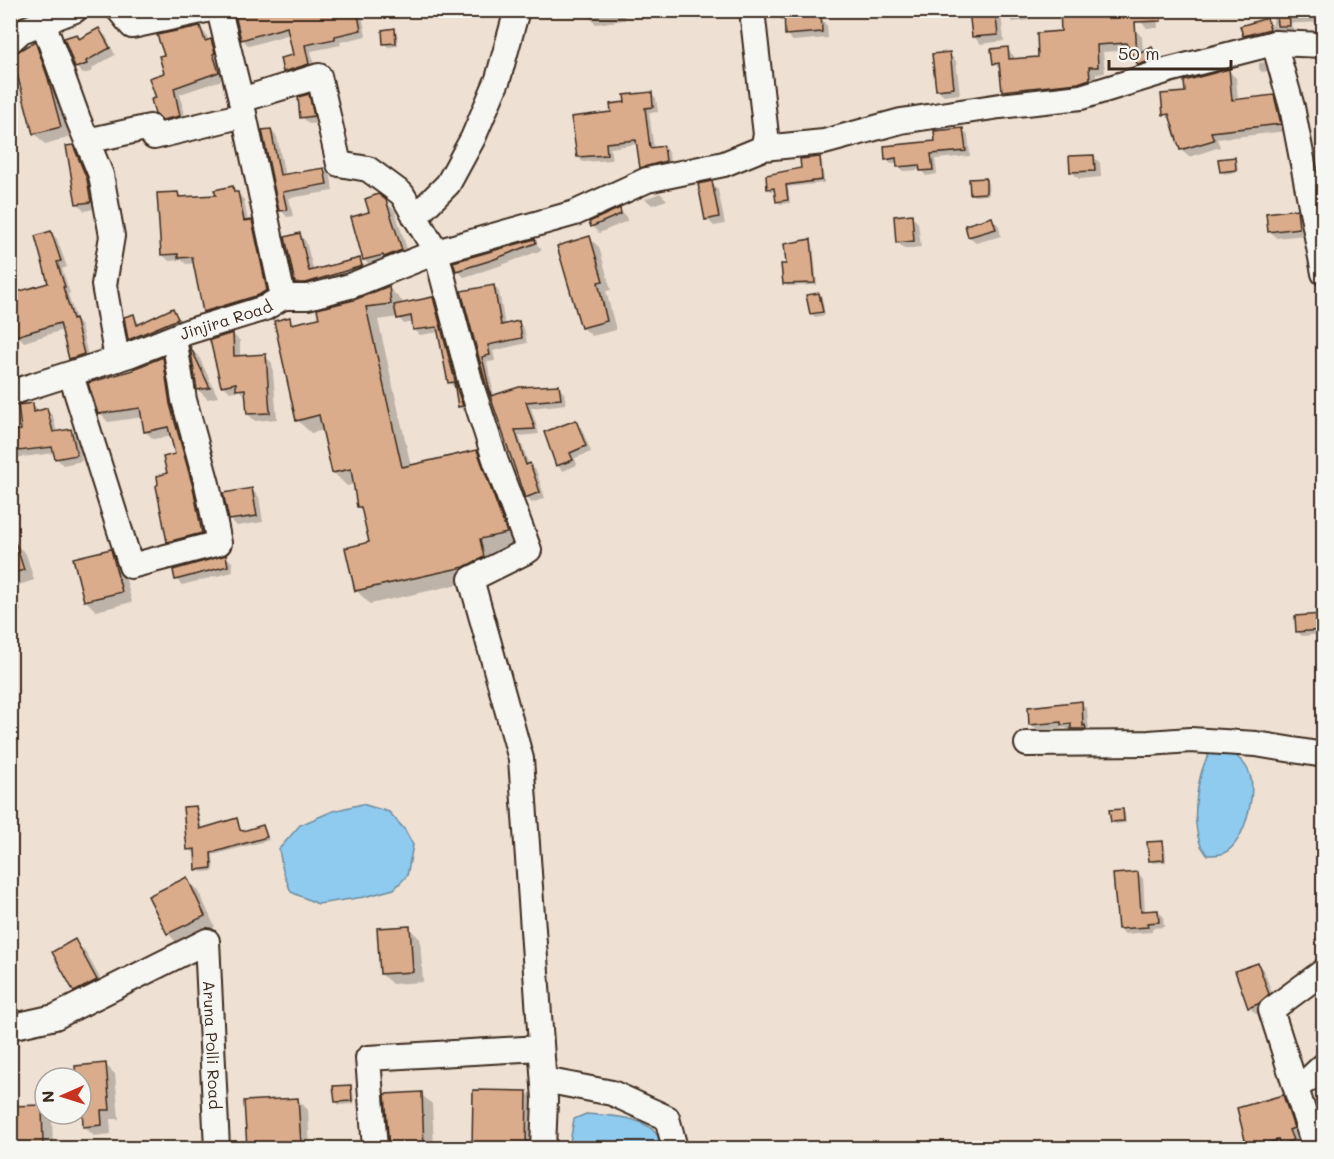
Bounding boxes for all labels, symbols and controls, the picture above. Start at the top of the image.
scale bar [1109,33,1230,71]
text: 50 m [1118,41,1160,65]
street label: Jinjira Road [176,295,276,344]
street label: Aruna Polli Road [199,980,226,1110]
north arrow [33,1066,93,1126]
text: N [37,1090,58,1103]

